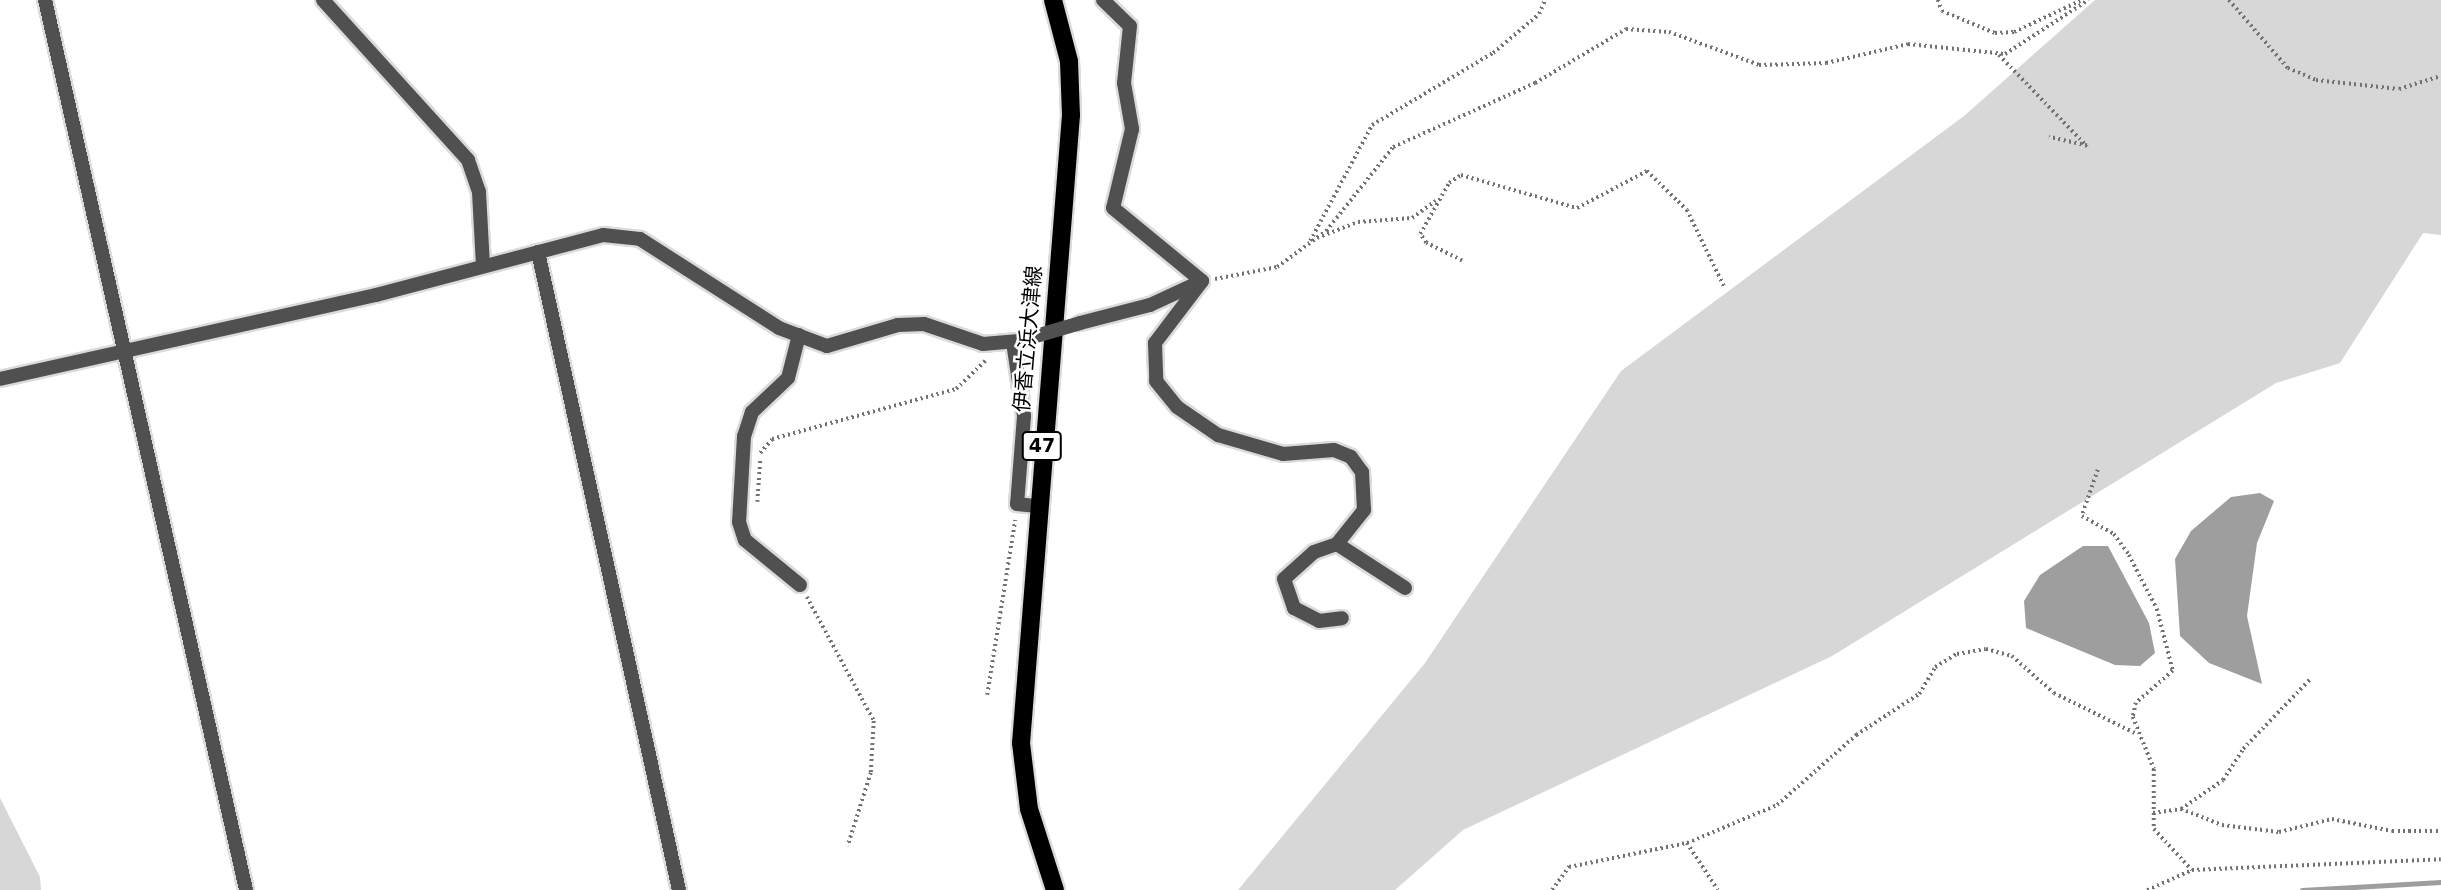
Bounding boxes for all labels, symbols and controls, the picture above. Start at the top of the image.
street label: 伊香立浜大津線 [1009,265,1047,413]
road number: 47 [1021,430,1063,462]

